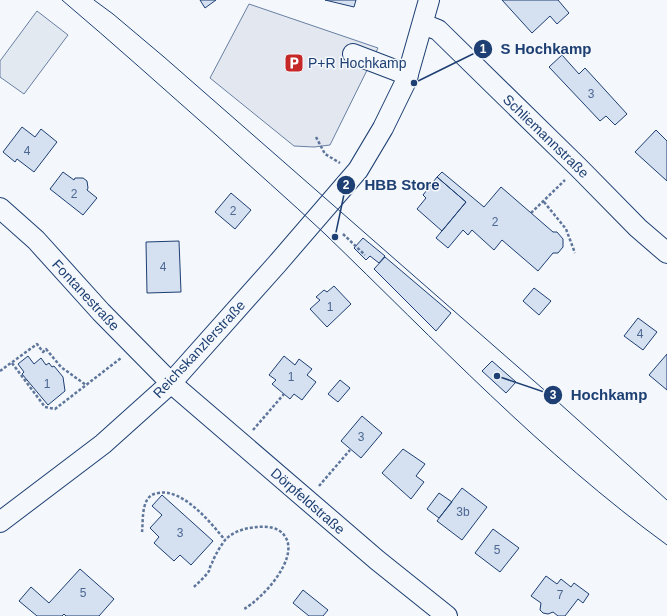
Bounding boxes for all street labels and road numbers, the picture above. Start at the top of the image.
street label: Schliemannstraße [500,91,592,181]
street label: Fontanestraße [49,256,123,334]
street label: Reichskanzlerstraße [150,297,249,401]
street label: Dörpfeldstraße [268,465,348,538]

